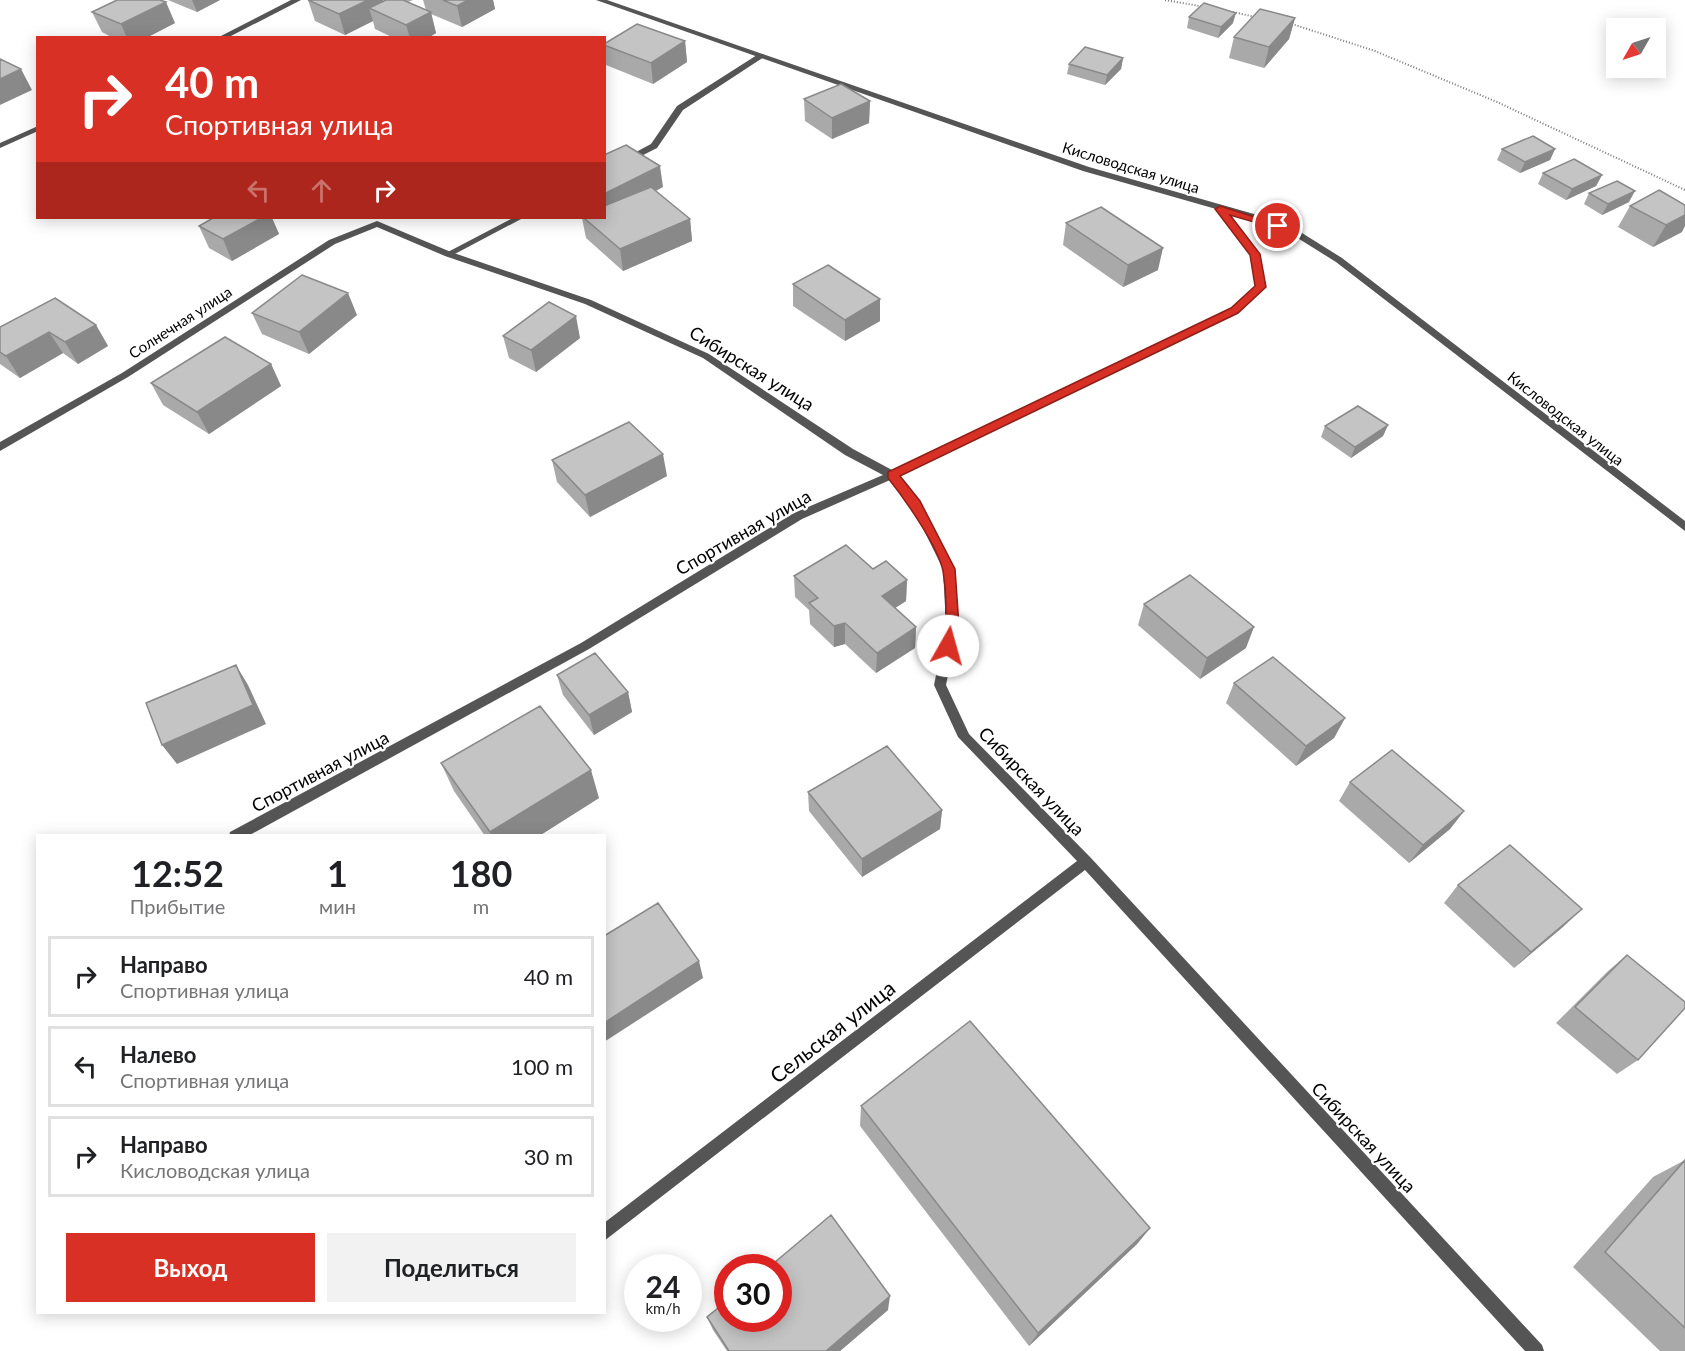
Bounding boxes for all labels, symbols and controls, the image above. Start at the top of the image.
north arrow [1606,18,1666,78]
map controls [1606,18,1666,78]
text: 40 m [165,57,259,107]
icon: right [66,60,144,138]
text: Спортивная улица [165,108,393,141]
street label: Кисловодская улица [1060,138,1202,196]
icon: left [242,174,275,207]
icon: ahead [305,174,338,207]
icon: right [368,174,401,207]
pin [1252,200,1303,251]
icon: arrive [1261,209,1294,242]
street label: Солнечная улица [125,282,235,362]
street label: Сибирская улица [686,321,818,415]
street label: Кисловодская улица [1504,367,1628,469]
street label: Спортивная улица [672,484,814,580]
position arrow [916,614,980,678]
street label: Сибирская улица [974,722,1090,840]
street label: Спортивная улица [248,726,392,816]
text: 12:52 [131,851,224,895]
text: 1 [327,851,348,895]
text: 180 [450,851,512,895]
text: Прибытие [130,894,225,918]
text: мин [319,894,356,918]
text: m [473,894,489,918]
text: Направо [120,951,208,978]
icon: right [69,960,102,993]
text: 40 m [524,963,573,990]
street label: Сельская улица [765,974,899,1088]
text: Спортивная улица [120,978,289,1002]
text: Налево [120,1041,196,1068]
icon: left [69,1050,102,1083]
text: 100 m [511,1053,573,1080]
text: Спортивная улица [120,1068,289,1092]
street label: Сибирская улица [1307,1077,1421,1197]
text: Направо [120,1131,208,1158]
icon: right [69,1140,102,1173]
text: 30 m [524,1143,573,1170]
text: Кисловодская улица [120,1158,310,1182]
button: Выход [66,1233,315,1302]
button: Поделиться [327,1233,576,1302]
speed limit sign: 30 [714,1254,792,1332]
text: 24 [646,1268,680,1304]
text: km/h [645,1299,681,1317]

